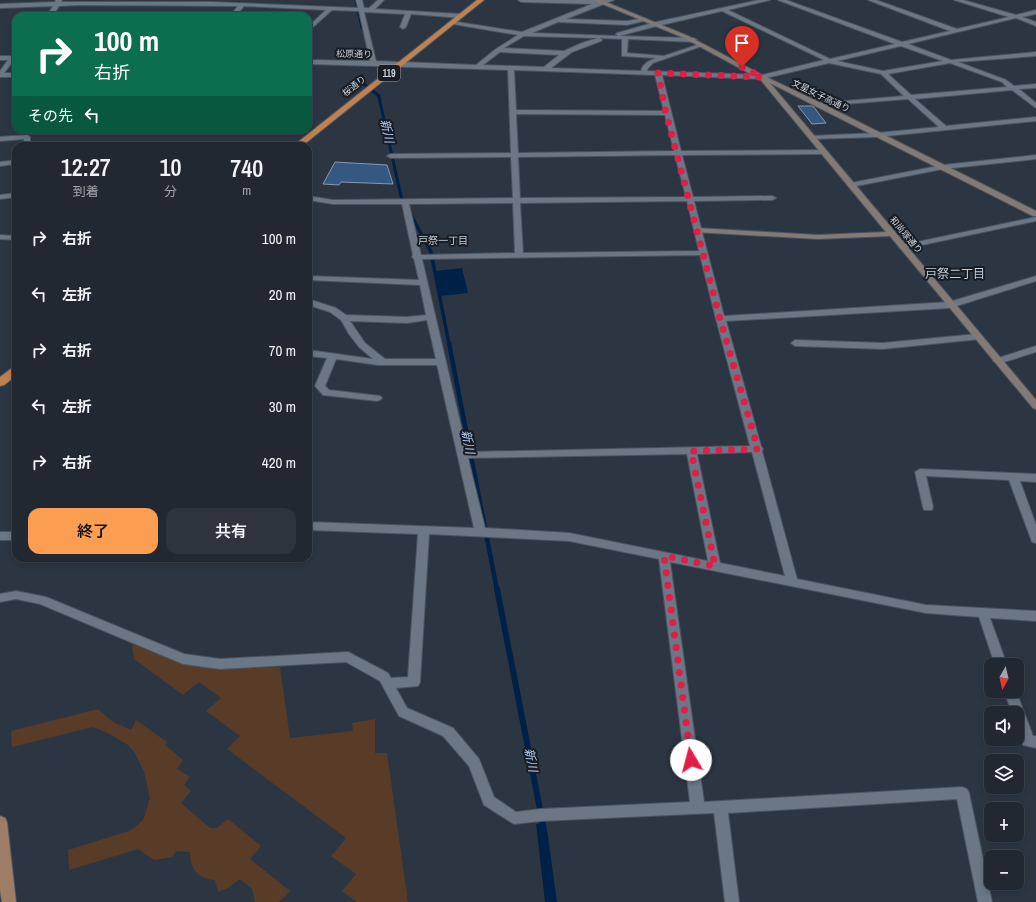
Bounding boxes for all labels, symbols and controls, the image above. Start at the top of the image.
text: 100 m [94,22,159,60]
pin [725,26,759,67]
icon: right [28,28,80,80]
icon: arrive [731,32,753,54]
street label: 松原通り [336,48,372,60]
text: 右折 [94,60,130,85]
road number: 119 [378,65,400,81]
street label: 桜通り [340,73,368,99]
street label: 文星女子高通り [790,77,852,115]
icon: left [81,104,103,126]
text: その先 [28,105,73,126]
water label: 新川 [377,118,398,146]
text: 12:27 [61,151,111,183]
text: 10 [160,151,181,183]
text: 740 [230,152,263,184]
text: m [242,182,251,199]
text: 到着 [73,183,99,200]
text: 分 [164,183,177,200]
street label: 和尚塚通り [887,214,925,256]
icon: right [28,227,50,249]
text: 右折 [62,228,92,249]
text: 100 m [262,228,296,249]
district label: 戸祭一丁目 [418,234,468,247]
district label: 戸祭二丁目 [925,266,985,282]
icon: left [28,283,50,305]
text: 左折 [62,284,92,305]
text: 20 m [269,284,296,305]
icon: right [28,339,50,361]
text: 右折 [62,340,92,361]
text: 70 m [269,340,296,361]
icon: left [28,395,50,417]
text: 左折 [62,396,92,417]
text: 30 m [269,396,296,417]
water label: 新川 [458,429,479,457]
icon: right [28,451,50,473]
text: 右折 [62,452,92,473]
text: 420 m [262,452,296,473]
button: 終了 [28,508,158,554]
button: 共有 [166,508,296,554]
north arrow [984,658,1024,698]
map controls [984,658,1024,890]
button: sound [984,706,1024,746]
position arrow [670,739,712,781]
water label: 新川 [521,747,542,775]
button: layers [984,754,1024,794]
button: + [984,802,1024,842]
button: − [984,850,1024,890]

